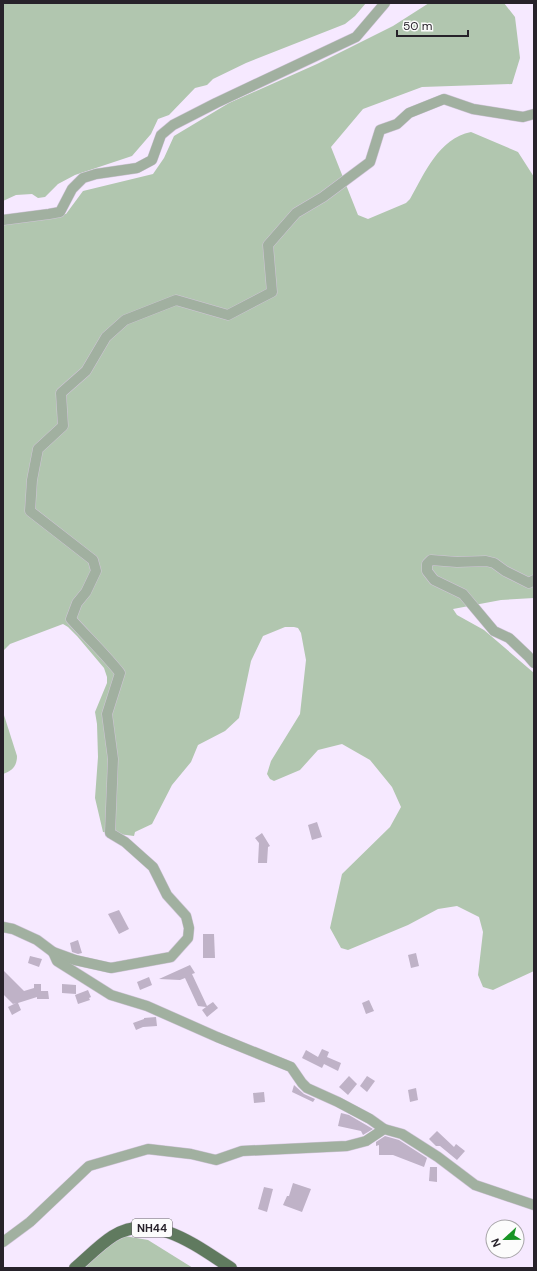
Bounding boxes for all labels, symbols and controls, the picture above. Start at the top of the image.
scale bar [397,12,468,38]
text: 50 m [403,18,432,34]
road number: NH44 [132,1219,172,1237]
north arrow [485,1219,525,1259]
text: N [488,1236,504,1249]

